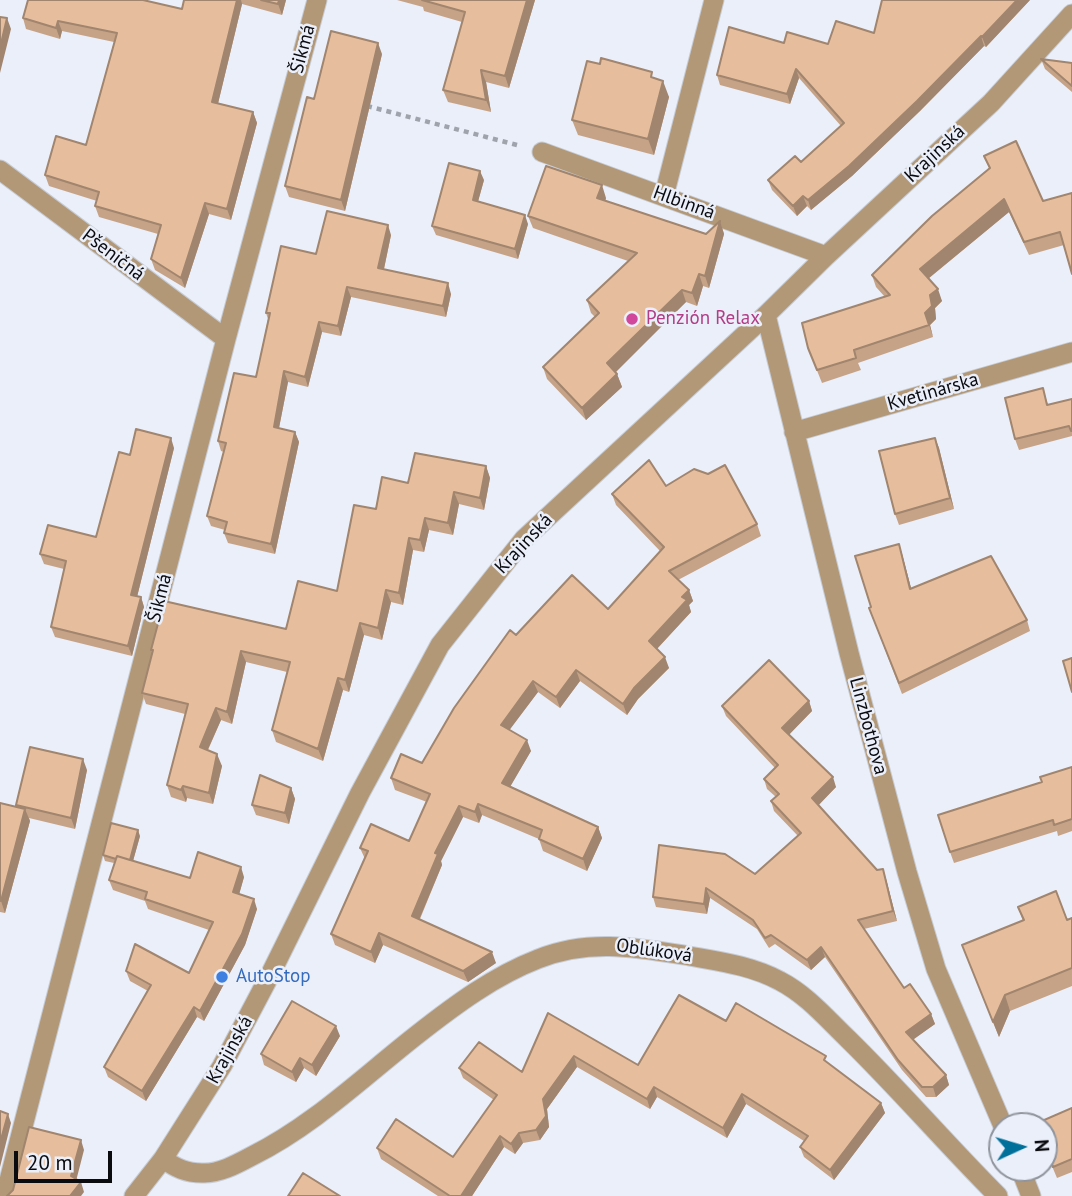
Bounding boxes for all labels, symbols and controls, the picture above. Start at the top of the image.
street label: Šikmá [286,22,320,76]
street label: Krajinská [900,120,970,188]
street label: Hlbinná [650,181,718,225]
street label: Pšeničná [77,224,149,286]
place label: Penzión Relax [646,308,760,330]
marker: Penzión Relax [624,311,640,327]
street label: Kvetinárska [885,368,981,416]
street label: Krajinská [490,509,558,579]
street label: Šikmá [143,571,177,625]
street label: Linzbothova [844,675,892,777]
street label: Oblúková [615,934,693,968]
place label: AutoStop [236,966,311,988]
marker: AutoStop [214,969,230,985]
street label: Krajinská [202,1012,258,1088]
north arrow [988,1112,1058,1182]
scale bar [18,1136,116,1180]
text: N [1030,1139,1054,1153]
text: 20 m [27,1149,73,1176]

